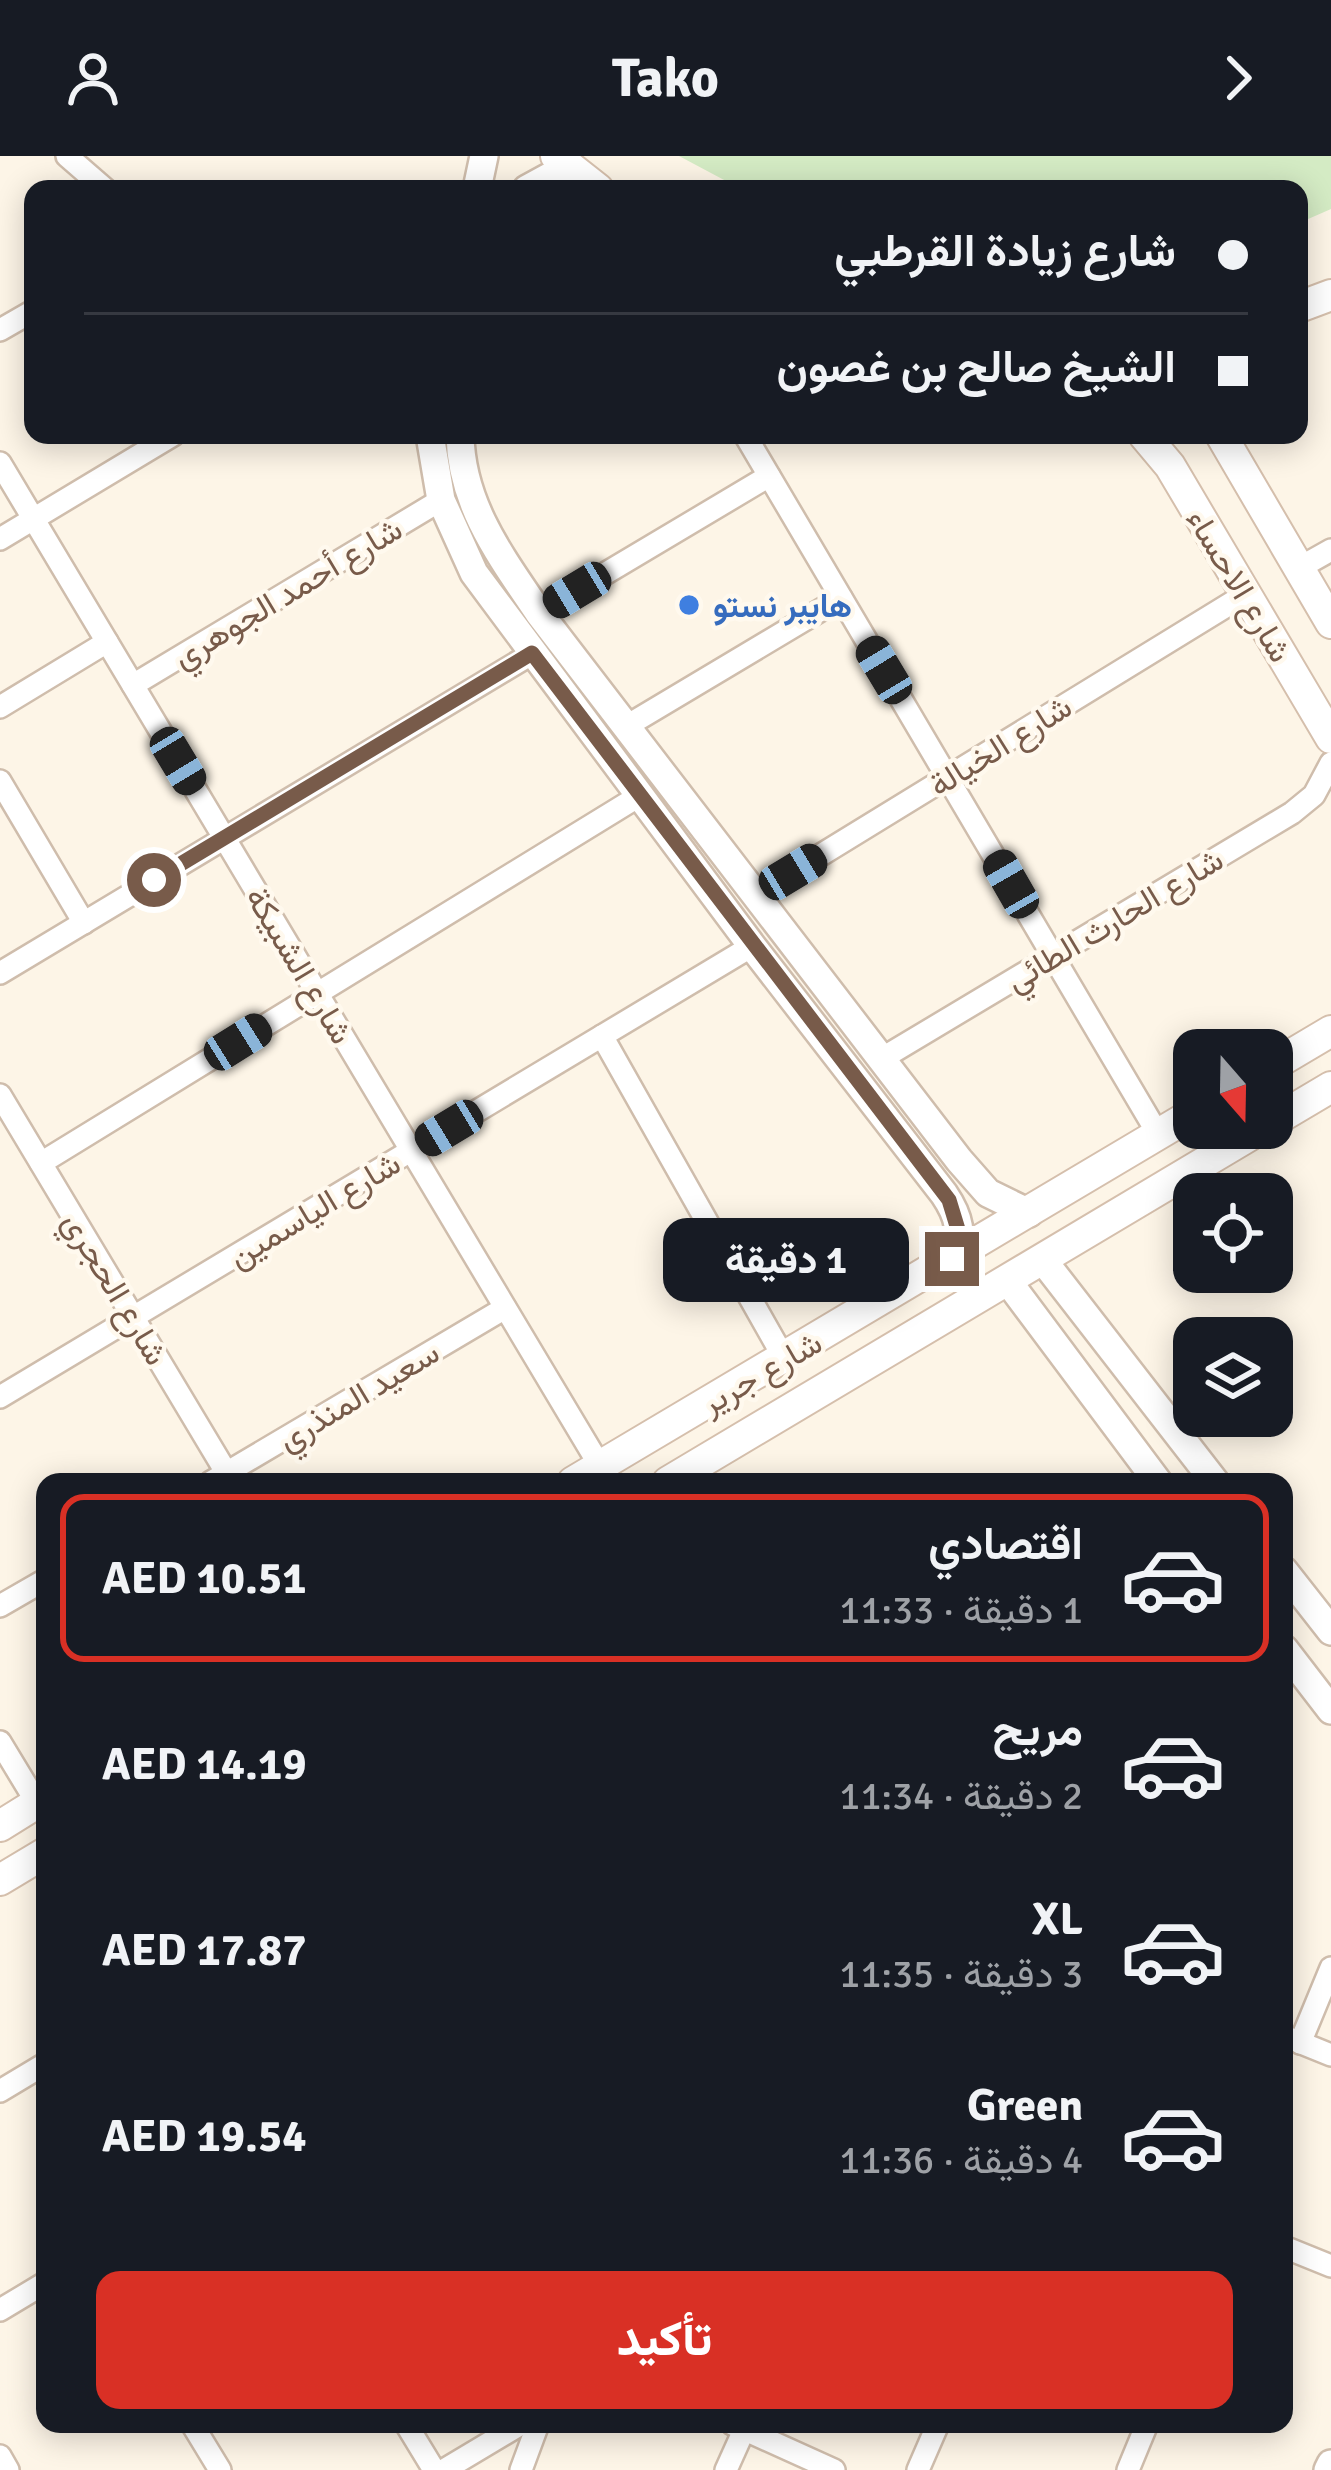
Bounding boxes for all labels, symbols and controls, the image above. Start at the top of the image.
icon: person [60,45,126,111]
text: Tako [612,45,719,112]
icon: forward [1205,45,1271,111]
text: شارع زيادة القرطبي [834,224,1176,279]
text: الشيخ صالح بن غصون [777,340,1176,395]
street label: شارع الاحساء [1176,501,1301,671]
street label: شارع أحمد الجوهري [166,509,413,682]
car [537,556,617,624]
place label: هايبر نستو [713,586,852,627]
marker: هايبر نستو [676,592,702,618]
car [850,630,918,710]
street label: شارع الخيالة [922,686,1080,807]
car [144,721,212,801]
car [753,838,833,906]
street label: شارع الحارث الطائي [999,839,1233,1006]
car [977,844,1045,924]
route start [127,853,181,907]
street label: شارع الشبيكة [235,880,362,1052]
car [198,1008,278,1076]
north arrow [1173,1029,1293,1149]
map controls [1173,1029,1293,1437]
car [409,1094,489,1162]
street label: شارع الياسمين [221,1143,409,1278]
button: locate [1173,1173,1293,1293]
street label: شارع الحجري [49,1205,177,1376]
callout: 1 دقيقة [664,1217,910,1301]
route end [925,1232,979,1286]
text: 1 دقيقة [725,1236,847,1284]
button: layers [1173,1317,1293,1437]
street label: شارع جرير [693,1322,830,1426]
street label: سعيد المنذري [271,1332,449,1465]
text: اقتصادي [928,1517,1083,1572]
icon: car [1119,1524,1227,1632]
text: AED 10.51 [102,1551,307,1606]
text: 1 دقيقة · 11:33 [839,1586,1083,1634]
text: مريح [992,1703,1083,1758]
icon: car [1119,1710,1227,1818]
text: AED 14.19 [102,1737,307,1792]
text: 2 دقيقة · 11:34 [839,1772,1083,1820]
text: XL [1032,1892,1083,1947]
icon: car [1119,1896,1227,2004]
text: AED 17.87 [102,1923,307,1978]
text: 3 دقيقة · 11:35 [839,1950,1083,1998]
text: Green [967,2078,1083,2133]
icon: car [1119,2082,1227,2190]
text: AED 19.54 [102,2109,307,2164]
text: 4 دقيقة · 11:36 [839,2136,1083,2184]
button: تأكيد [96,2271,1233,2409]

